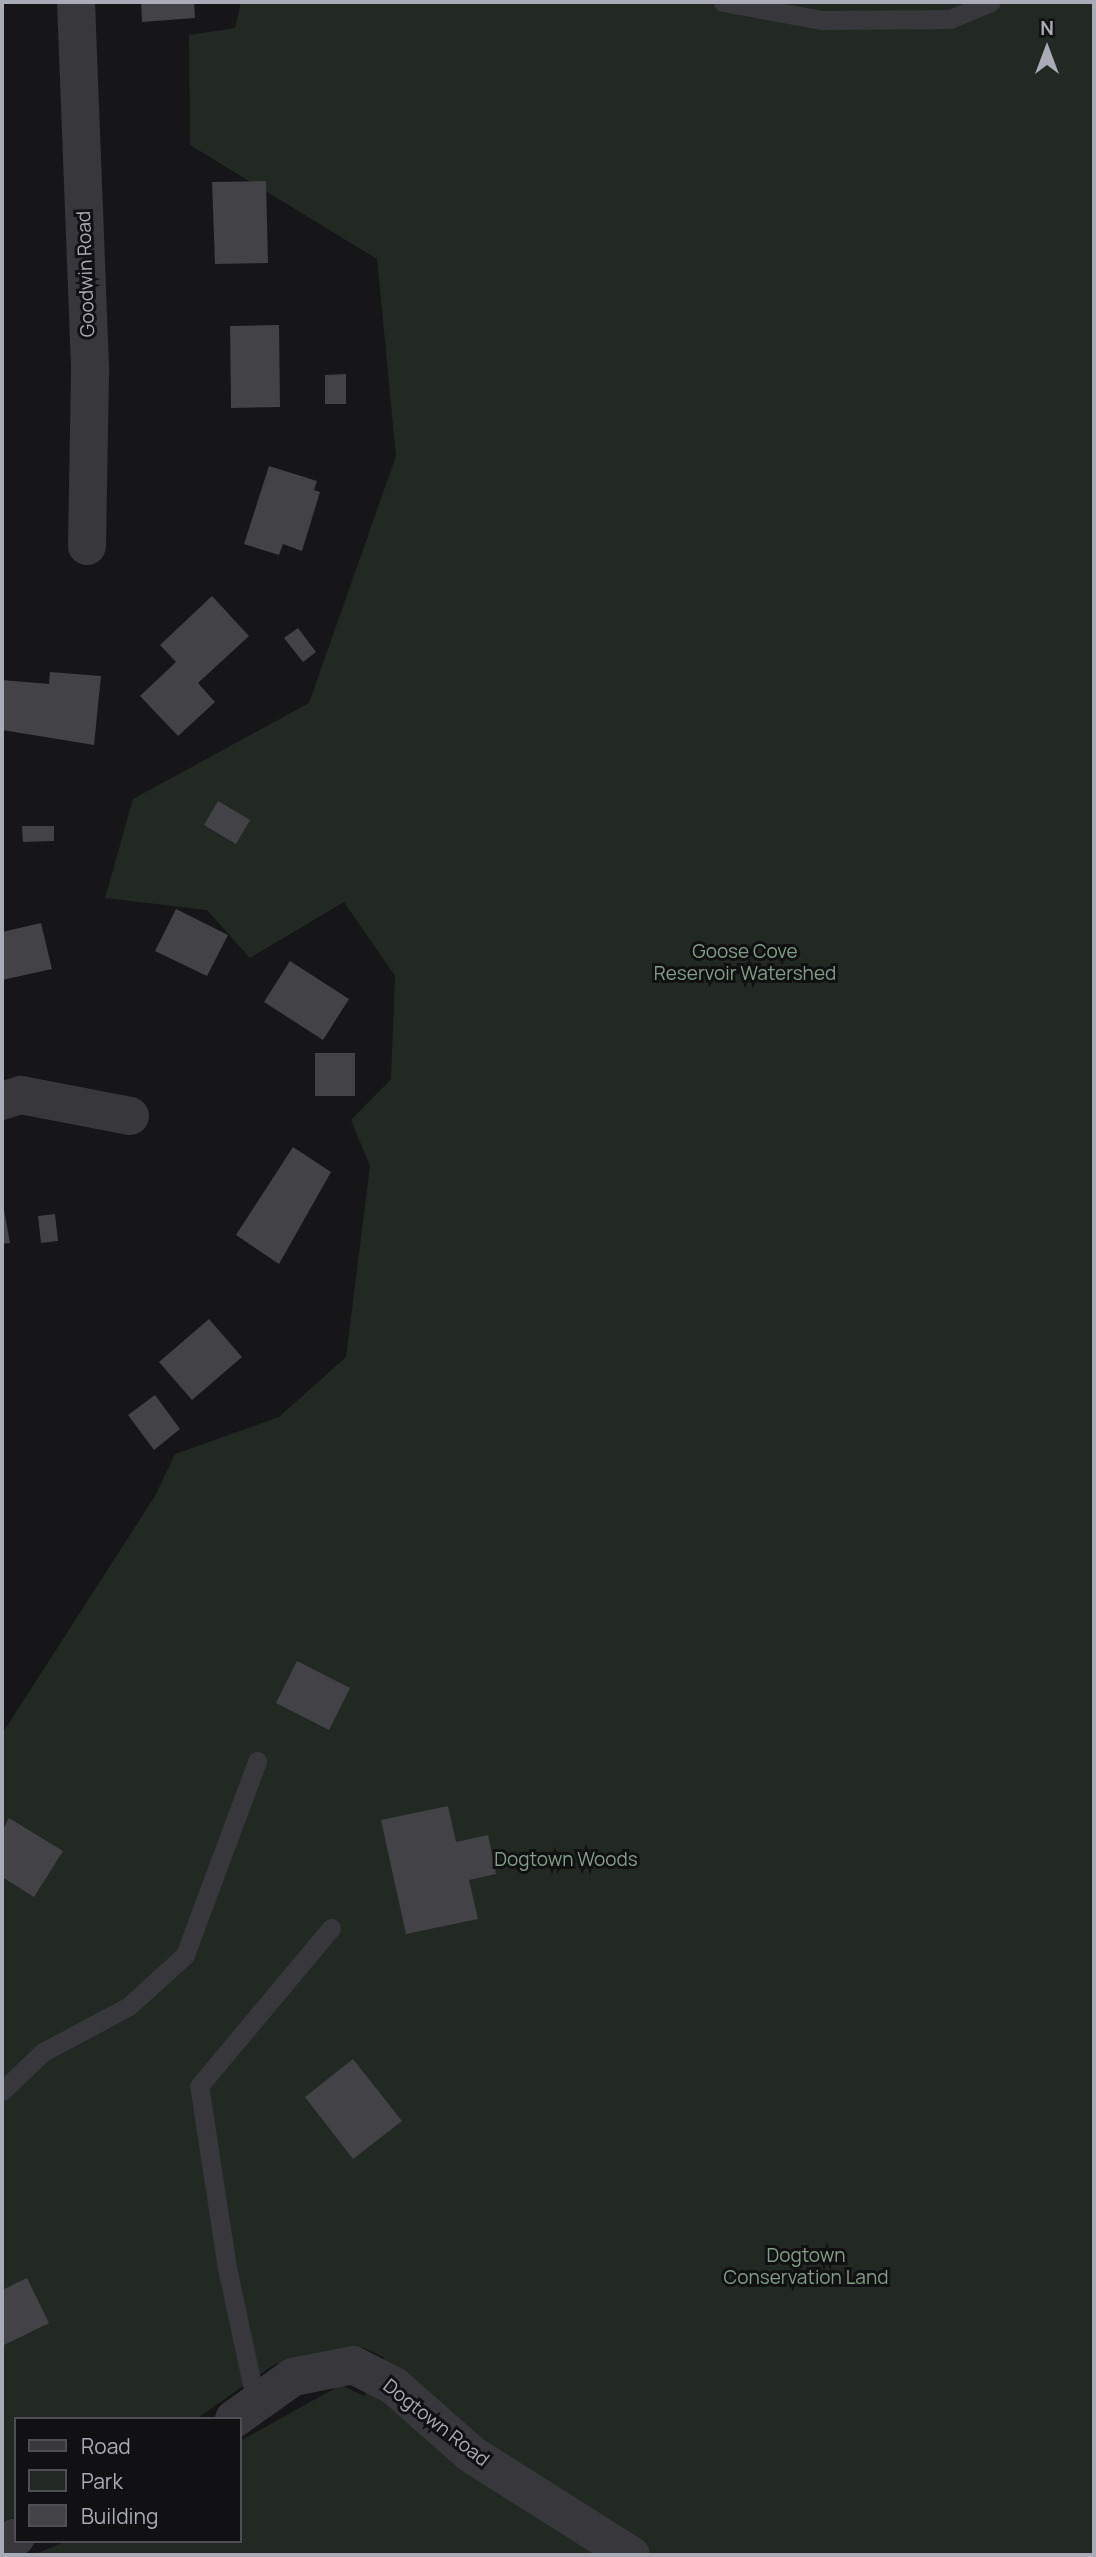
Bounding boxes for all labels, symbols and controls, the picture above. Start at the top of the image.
north arrow [1012,14,1082,84]
text: N [1040,15,1054,41]
street label: Goodwin Road [72,211,100,337]
park label: Goose Cove Reservoir Watershed [654,941,836,985]
park label: Dogtown Woods [494,1849,638,1871]
park label: Dogtown Conservation Land [724,2245,888,2289]
street label: Dogtown Road [379,2375,493,2471]
legend [14,2417,242,2543]
text: Road [81,2432,131,2460]
text: Park [81,2467,123,2495]
text: Building [81,2502,158,2530]

